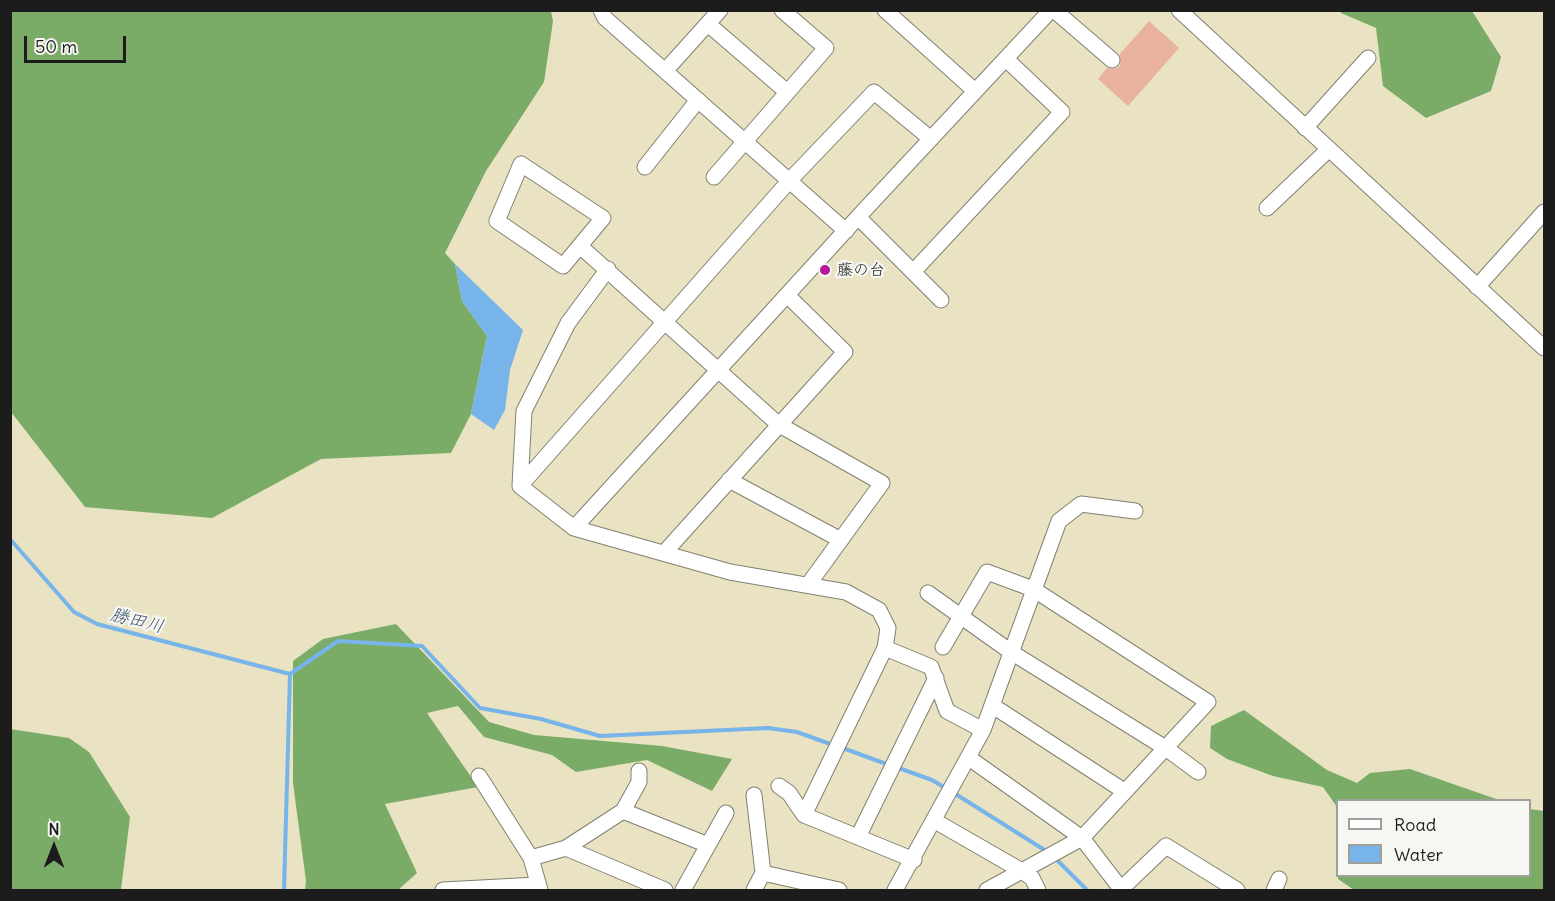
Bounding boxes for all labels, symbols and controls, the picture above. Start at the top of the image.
scale bar [27,24,129,62]
text: 50 m [35,35,77,58]
place label: 藤の台 [837,260,885,280]
marker: 藤の台 [818,263,832,277]
water label: 勝田川 [108,604,166,638]
legend [1336,799,1531,877]
text: Road [1394,813,1436,836]
north arrow [24,817,84,877]
text: N [48,819,60,839]
text: Water [1394,843,1443,866]

